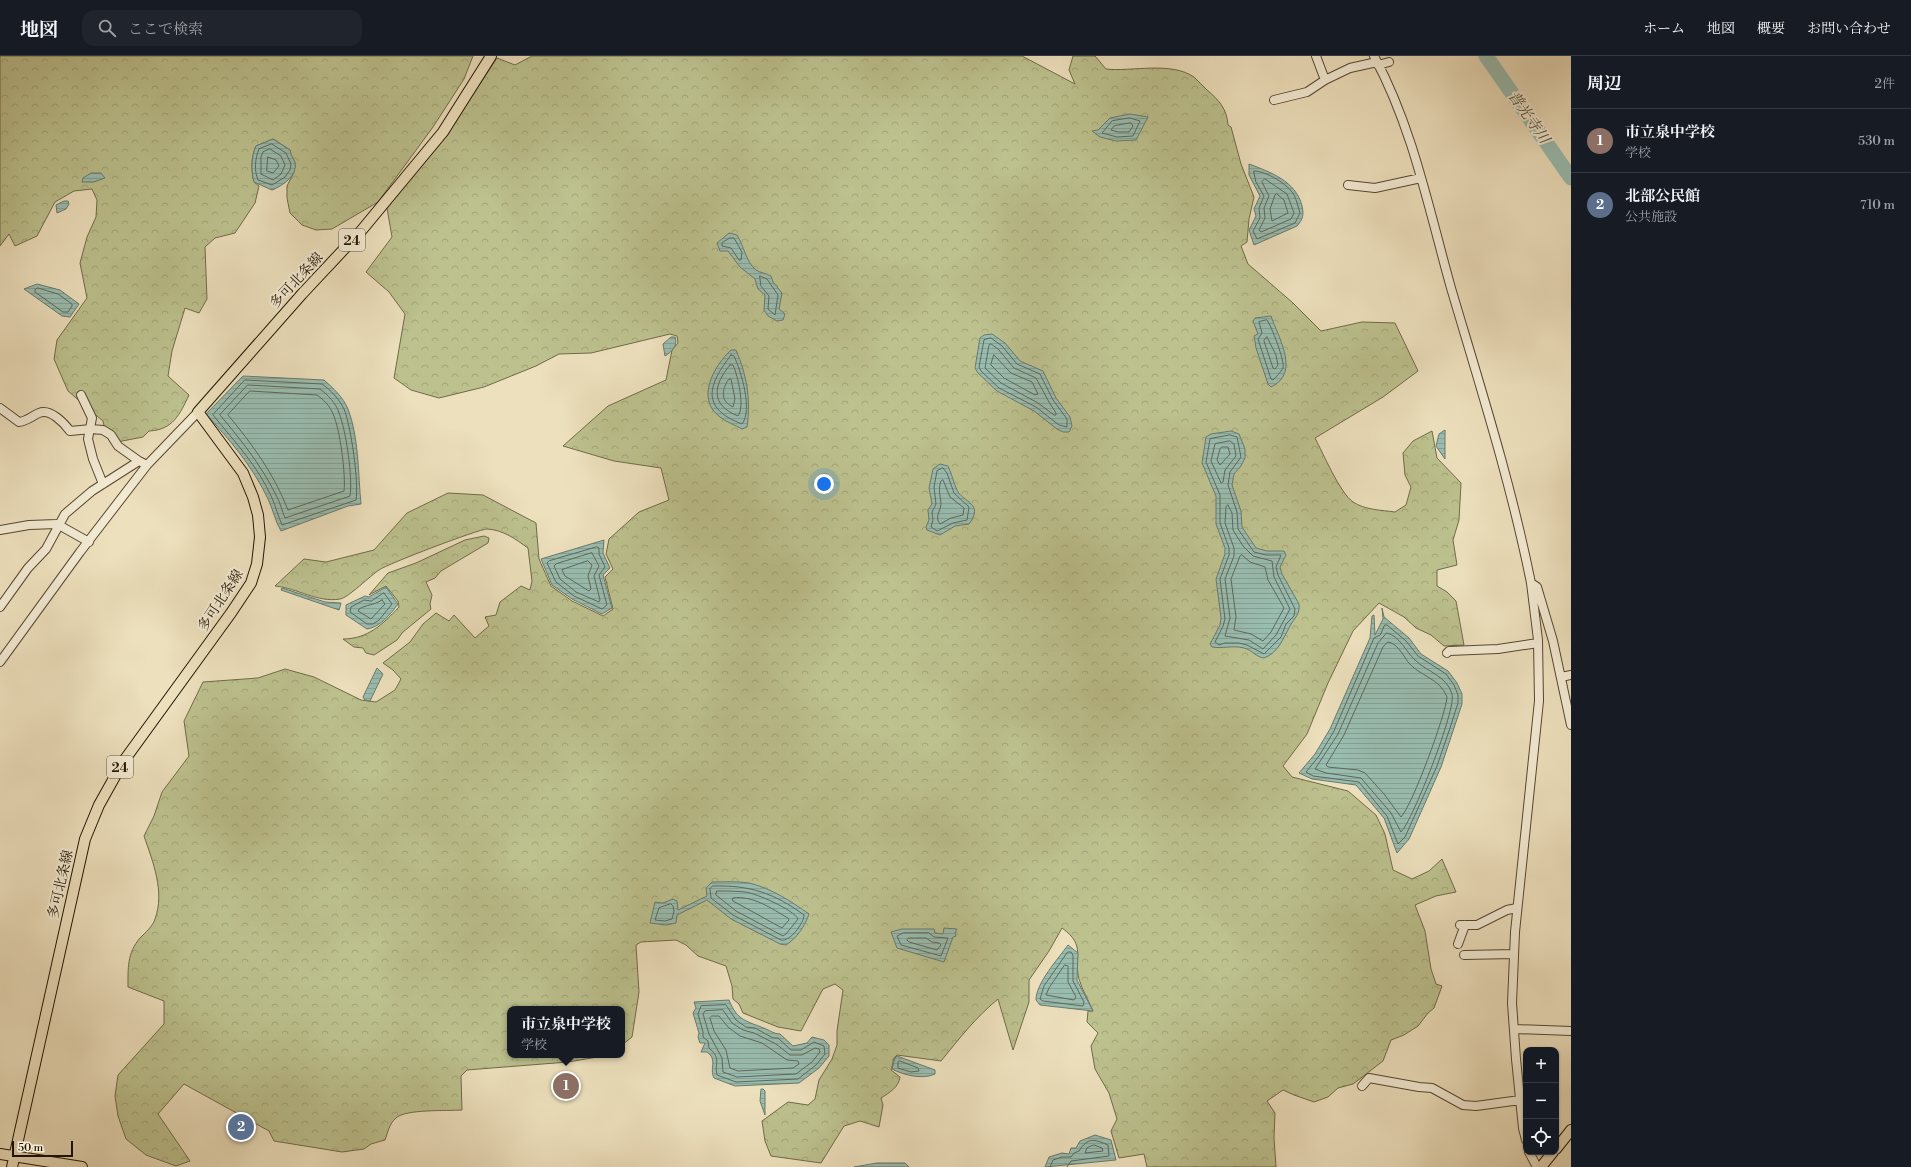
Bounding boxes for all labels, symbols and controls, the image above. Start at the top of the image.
search box [82,10,362,46]
icon: search [96,17,118,39]
text: 地図 [20,18,58,42]
text: ここで検索 [128,20,203,39]
text: ホーム [1643,20,1685,38]
text: 地図 [1707,20,1735,38]
text: 概要 [1757,20,1785,38]
text: お問い合わせ [1807,20,1891,38]
text: 周辺 [1587,73,1621,95]
text: 2件 [1875,76,1895,92]
water label: 普光寺川 [1504,87,1555,149]
text: 市立泉中学校 [1625,123,1715,142]
text: 1 [1597,133,1603,149]
text: 530 m [1858,133,1895,149]
text: 学校 [1625,145,1651,161]
text: 北部公民館 [1625,187,1700,206]
text: 2 [1596,197,1604,213]
text: 710 m [1860,197,1895,213]
text: 公共施設 [1625,209,1677,225]
road number: 24 [339,229,365,251]
street label: 多可北条線 [266,249,327,312]
your location [814,474,834,494]
street label: 多可北条線 [194,566,247,635]
road number: 24 [107,756,133,778]
street label: 多可北条線 [44,848,78,920]
popup [507,1006,625,1058]
text: 市立泉中学校 [521,1015,611,1034]
text: 学校 [521,1037,547,1053]
map controls [1523,1047,1559,1155]
button: + [1523,1047,1559,1083]
pin: 1 [553,1071,579,1101]
button: − [1523,1083,1559,1119]
pin: 2 [228,1112,254,1142]
button: locate [1523,1119,1559,1155]
scale bar [12,1139,73,1158]
text: 50 m [18,1141,43,1155]

